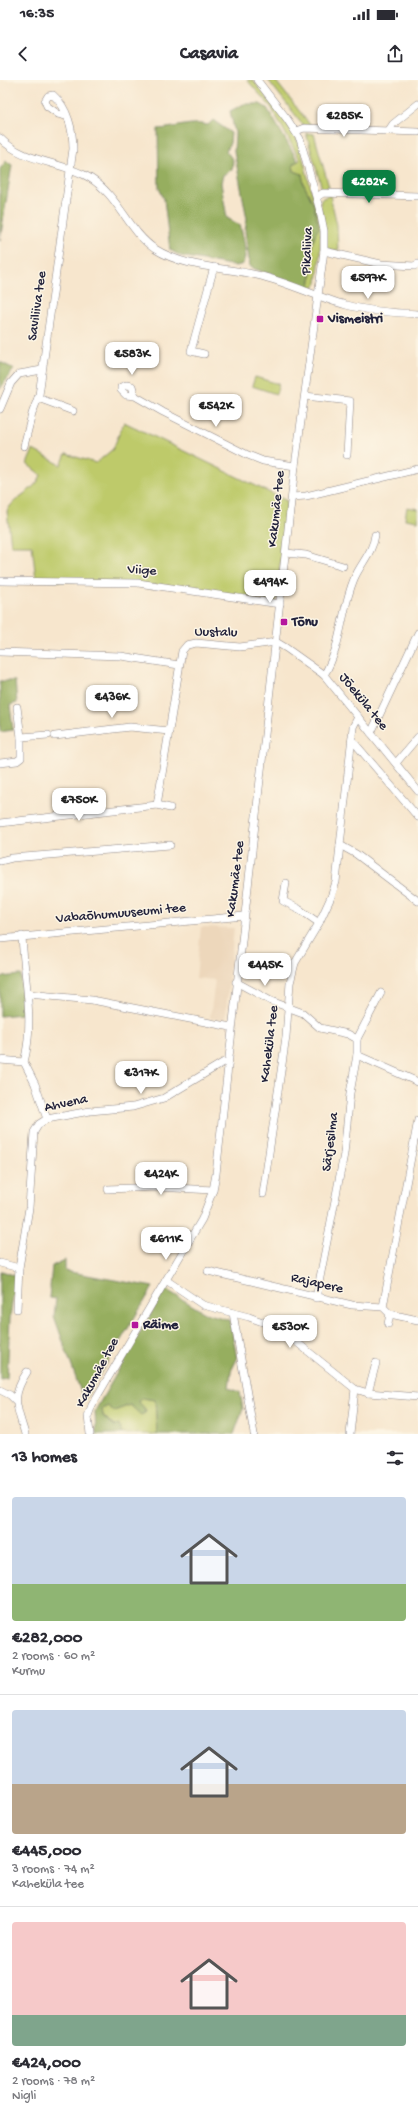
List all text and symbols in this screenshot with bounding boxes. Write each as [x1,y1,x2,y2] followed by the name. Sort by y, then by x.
[20,5,54,23] text: 16:35
[12,43,34,65] icon: back
[384,43,406,65] icon: share
[180,44,238,65] text: Casavia
[316,104,372,138] pin: €285K
[326,109,362,124] text: €285K
[341,170,397,204] pin: €282K
[352,175,386,190] text: €282K
[298,225,318,276] street label: Pikaliiva
[340,266,396,300] pin: €597K
[25,269,51,342] street label: Saviliiva tee
[350,271,386,286] text: €597K
[327,311,383,328] place label: Vismeistri
[315,314,325,324] marker: Vismeistri
[104,342,160,376] pin: €583K
[114,347,150,362] text: €583K
[188,394,244,428] pin: €542K
[199,399,233,414] text: €542K
[265,469,290,548] street label: Kakumäe tee
[126,561,158,581] street label: Viige
[242,570,298,604] pin: €494K
[253,575,287,590] text: €494K
[291,614,318,631] place label: Tõnu
[279,617,289,627] marker: Tõnu
[194,624,238,642] street label: Uustalu
[335,670,392,735] street label: Jõeküla tee
[84,685,140,719] pin: €436K
[95,690,129,705] text: €436K
[51,788,107,822] pin: €750K
[61,793,97,808] text: €750K
[223,839,249,918] street label: Kakumäe tee
[54,900,188,928] street label: Vabaõhumuuseumi tee
[237,953,293,987] pin: €445K
[248,958,282,973] text: €445K
[257,1004,283,1083] street label: Kaheküla tee
[113,1061,169,1095] pin: €317K
[124,1066,158,1081] text: €317K
[43,1091,90,1117] street label: Ahvena
[319,1110,343,1173] street label: Särjesilma
[133,1162,189,1196] pin: €424K
[144,1167,178,1182] text: €424K
[138,1227,194,1261] pin: €611K
[150,1232,182,1247] text: €611K
[289,1270,346,1298] street label: Rajapere
[262,1315,318,1349] pin: €530K
[142,1317,179,1334] place label: Räime
[130,1320,140,1330] marker: Räime
[272,1320,308,1335] text: €530K
[72,1334,124,1411] street label: Kakumäe tee
[384,1447,406,1469] icon: filters
[12,1448,77,1468] text: 13 homes
[173,1523,245,1595] icon: home
[12,1629,82,1649] text: €282,000
[12,1649,95,1664] text: 2 rooms · 60 m²
[12,1664,45,1679] text: Kurmu
[173,1736,245,1808] icon: home
[12,1842,81,1862] text: €445,000
[12,1862,95,1877] text: 3 rooms · 74 m²
[12,1877,84,1892] text: Kaheküla tee
[173,1948,245,2020] icon: home
[12,2054,81,2074] text: €424,000
[12,2074,95,2089] text: 2 rooms · 78 m²
[12,2089,36,2104] text: Nigli

